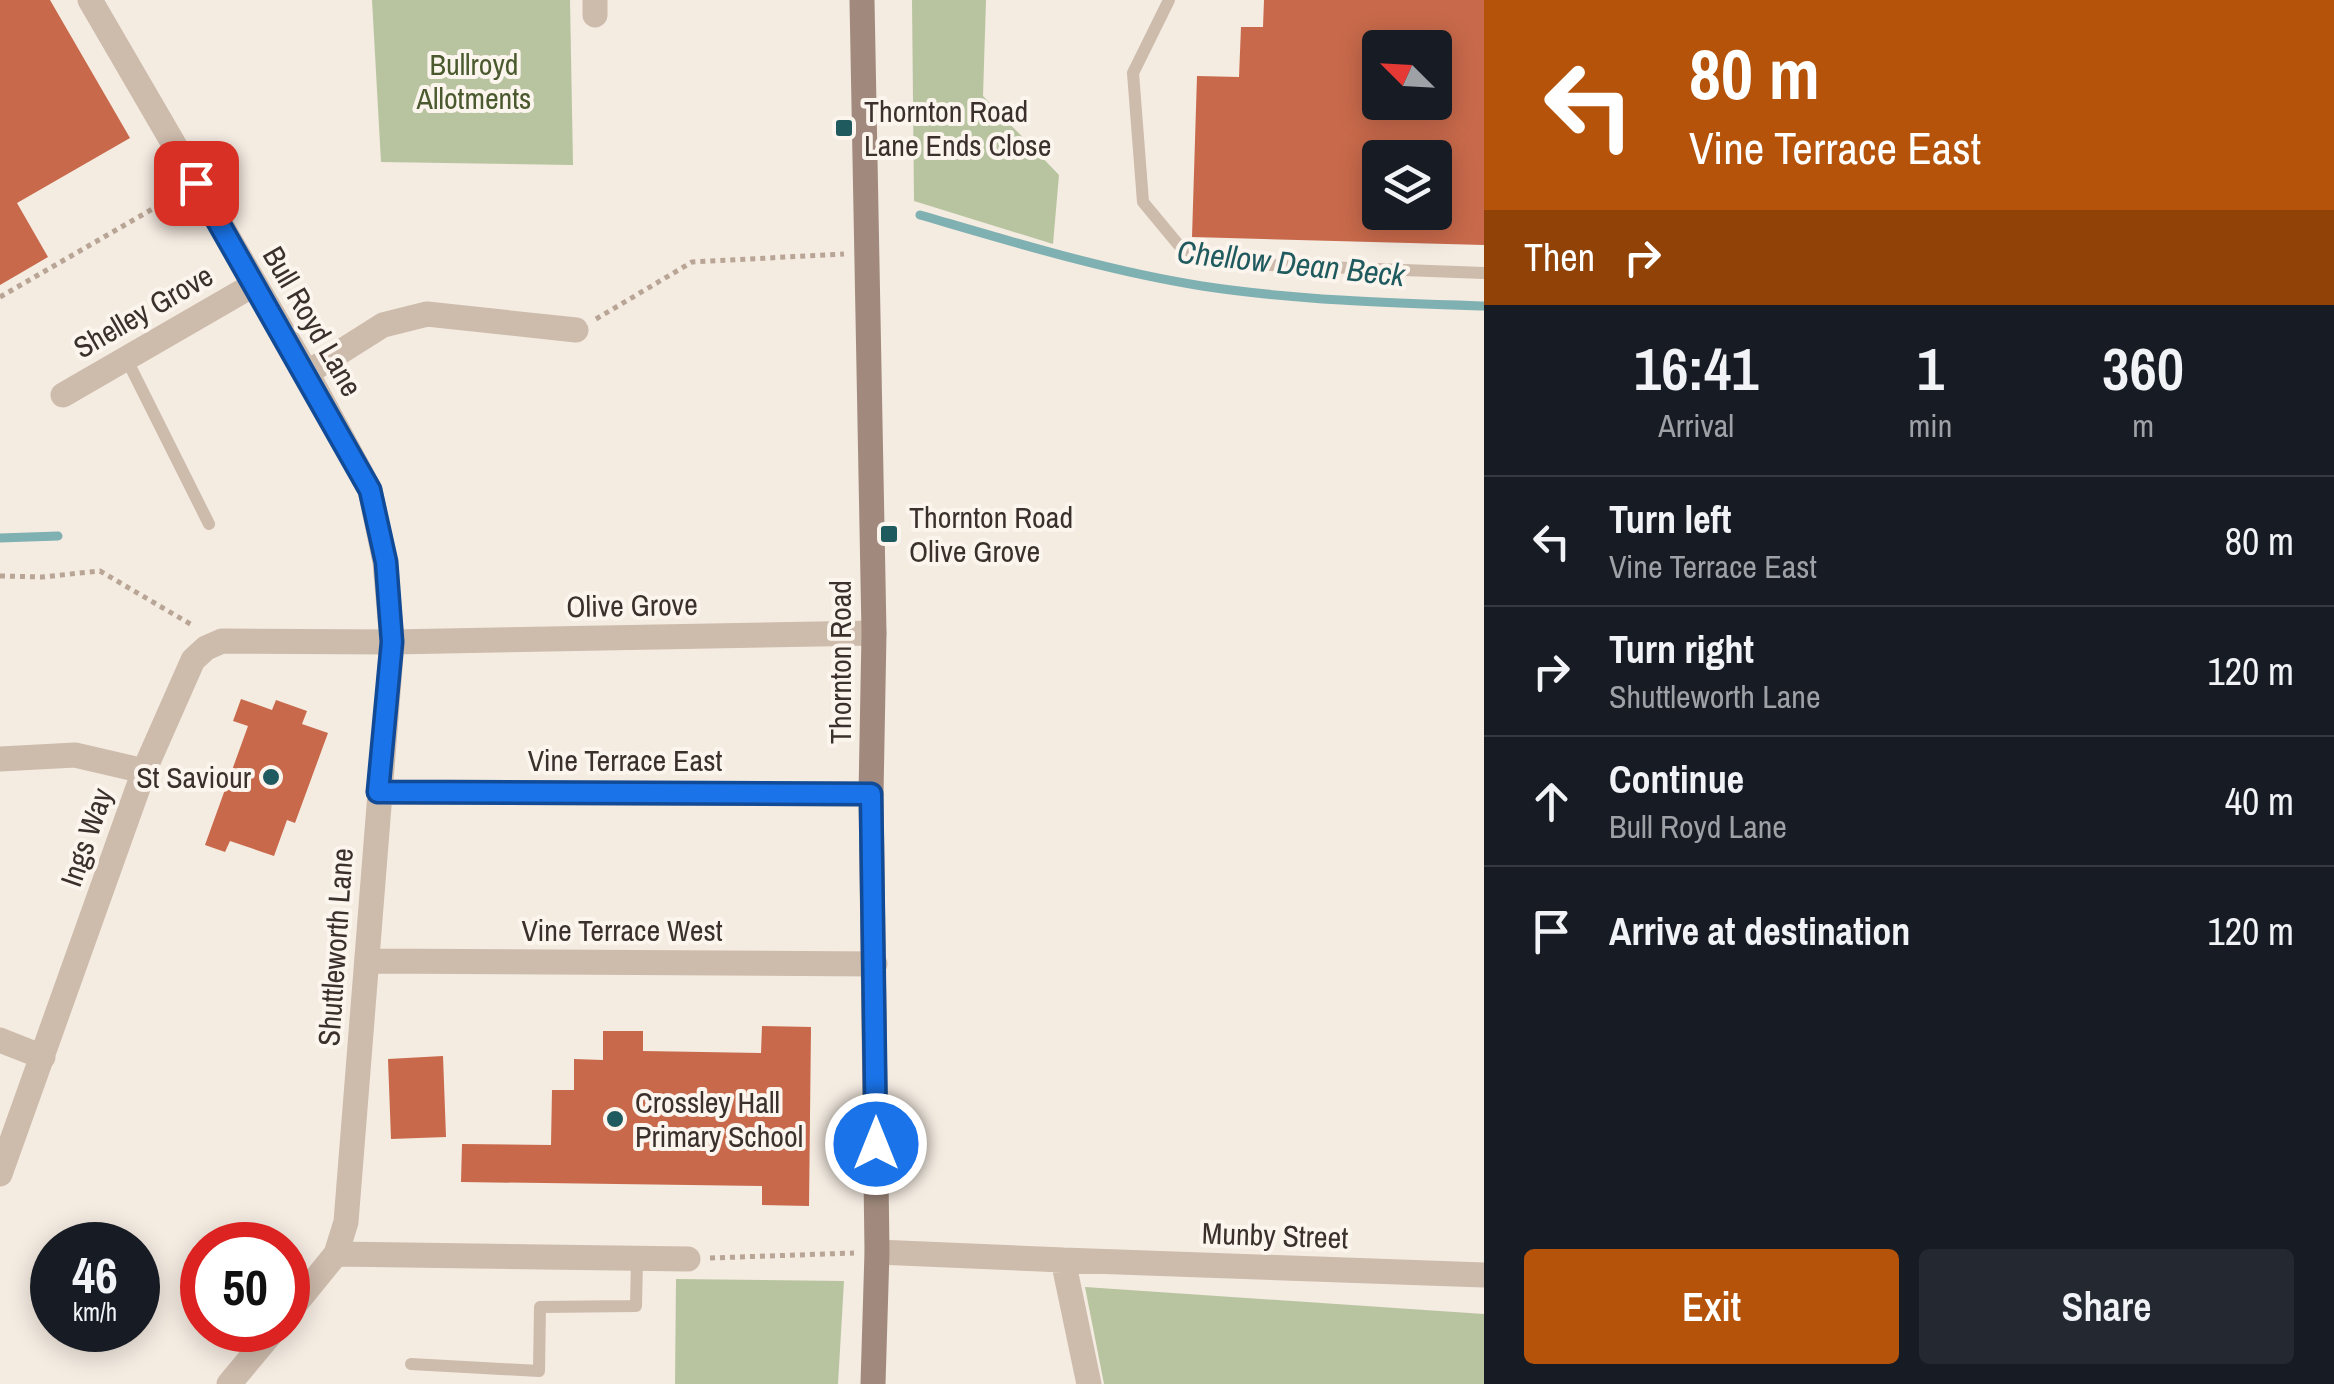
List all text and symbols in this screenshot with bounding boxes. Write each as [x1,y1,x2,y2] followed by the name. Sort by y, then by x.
[1689,27,1820,121] text: 80 m
[1362,30,1452,120] north arrow
[1362,30,1452,230] map controls
[1524,40,1654,170] icon: left
[416,44,531,118] park label: Bullroyd Allotments
[864,91,1051,165] place label: Thornton Road Lane Ends Close
[833,117,855,139] marker: Thornton Road Lane Ends Close
[1689,117,1981,178] text: Vine Terrace East
[1362,140,1452,230] button: layers
[154,141,239,226] pin
[169,156,224,211] icon: arrive
[1175,230,1408,296] water label: Chellow Dean Beck
[1615,230,1670,285] icon: right
[1524,232,1595,283] text: Then
[254,239,372,403] street label: Bull Royd Lane
[66,255,220,367] street label: Shelley Grove
[1634,328,1759,409] text: 16:41
[1917,328,1944,409] text: 1
[2102,328,2184,409] text: 360
[1658,404,1734,447] text: Arrival
[1909,404,1952,447] text: min
[2132,404,2154,447] text: m
[1609,494,1731,545] text: Turn left
[909,497,1073,571] place label: Thornton Road Olive Grove
[1524,514,1579,569] icon: left
[2225,516,2294,567] text: 80 m
[878,523,900,545] marker: Thornton Road Olive Grove
[1609,545,1817,588] text: Vine Terrace East
[820,580,860,744] street label: Thornton Road
[566,584,698,626] street label: Olive Grove
[1609,624,1754,675] text: Turn right
[1524,644,1579,699] icon: right
[2207,646,2294,697] text: 120 m
[1609,675,1821,718] text: Shuttleworth Lane
[528,740,723,780] street label: Vine Terrace East
[1609,754,1744,805] text: Continue
[136,757,252,797] place label: St Saviour
[260,766,282,788] marker: St Saviour
[1524,774,1579,829] icon: ahead
[2225,776,2294,827] text: 40 m
[51,782,122,892] street label: Ings Way
[1609,805,1787,848] text: Bull Royd Lane
[308,847,362,1047] street label: Shuttleworth Lane
[1524,904,1579,959] icon: arrive
[1609,906,1910,957] text: Arrive at destination
[2207,906,2294,957] text: 120 m
[521,910,723,950] street label: Vine Terrace West
[635,1082,803,1156] place label: Crossley Hall Primary School
[824,1092,928,1196] position arrow
[604,1108,626,1130] marker: Crossley Hall Primary School
[1201,1212,1349,1258] street label: Munby Street
[180,1222,310,1352] speed limit sign: 50
[72,1241,118,1309] text: 46
[1524,1249,1899,1364] button: Exit
[1919,1249,2294,1364] button: Share
[73,1295,117,1329] text: km/h

